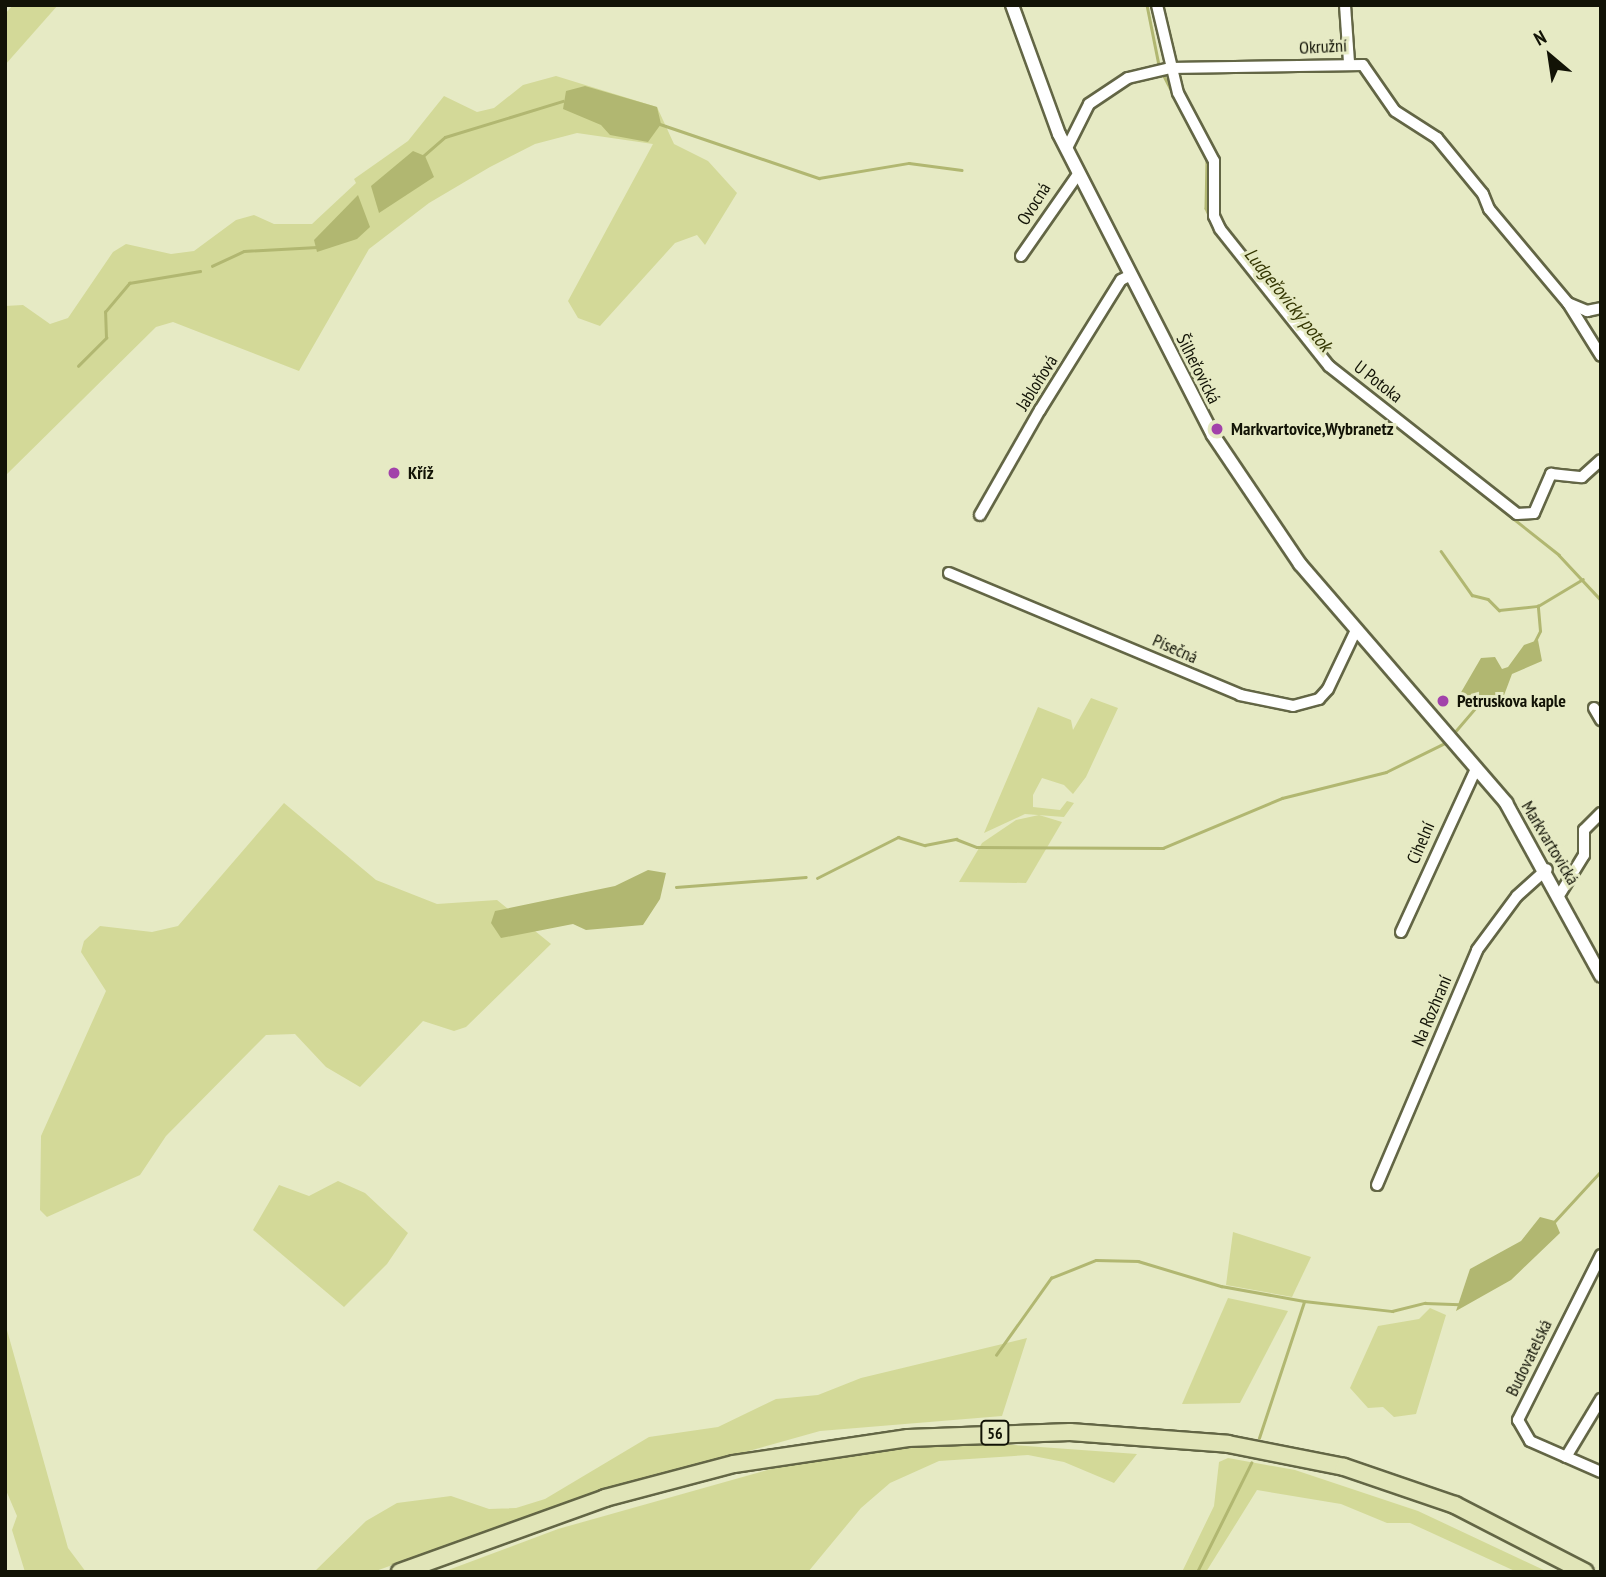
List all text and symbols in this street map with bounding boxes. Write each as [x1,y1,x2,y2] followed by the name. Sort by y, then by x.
[1515,21,1585,91] north arrow
[1530,25,1550,51] text: N
[1299,35,1347,59] street label: Okružní
[1013,179,1055,229] street label: Ovocná
[1239,243,1337,357] water label: Ludgeřovický potok
[1171,331,1225,407] street label: Šilheřovická
[1012,351,1062,415] street label: Jabloňová
[1350,356,1406,408] street label: U Potoka
[1231,418,1394,440] place label: Markvartovice,Wybranetz
[1209,421,1225,437] marker: Markvartovice,Wybranetz
[408,462,434,484] place label: Kříž
[386,465,402,481] marker: Kříž
[1149,630,1201,668] street label: Písečná
[1457,690,1566,712] place label: Petruskova kaple
[1435,693,1451,709] marker: Petruskova kaple
[1517,797,1583,889] street label: Markvartovická
[1403,819,1439,867] street label: Cihelní
[1407,972,1457,1050] street label: Na Rozhraní
[1501,1316,1557,1400] street label: Budovatelská
[979,1420,1011,1446] road number: 56

